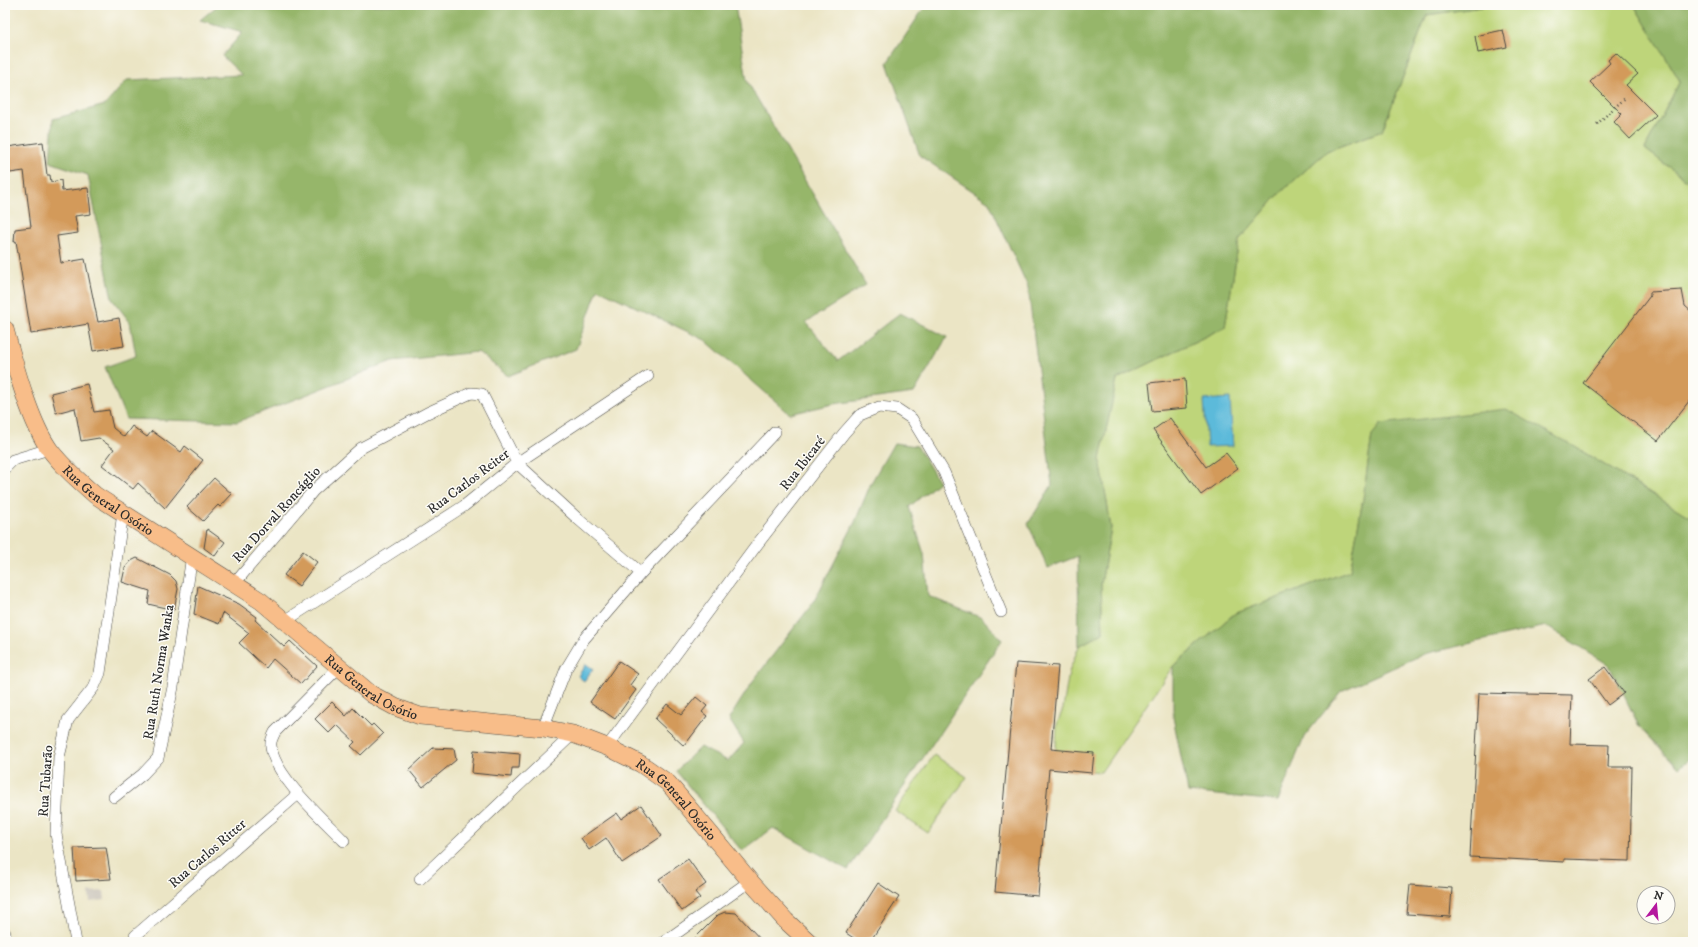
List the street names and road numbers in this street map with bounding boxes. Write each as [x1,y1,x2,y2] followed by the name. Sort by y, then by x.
[776,433,830,494] street label: Rua Ibicaré
[424,445,514,519] street label: Rua Carlos Reiter
[58,462,157,540] street label: Rua General Osório
[229,463,325,567] street label: Rua Dorval Roncáglio
[139,603,179,741] street label: Rua Ruth Norma Wanka
[320,650,420,725] street label: Rua General Osório
[35,744,57,818] street label: Rua Tubarão
[632,755,720,845] street label: Rua General Osório
[165,815,251,892] street label: Rua Carlos Ritter

